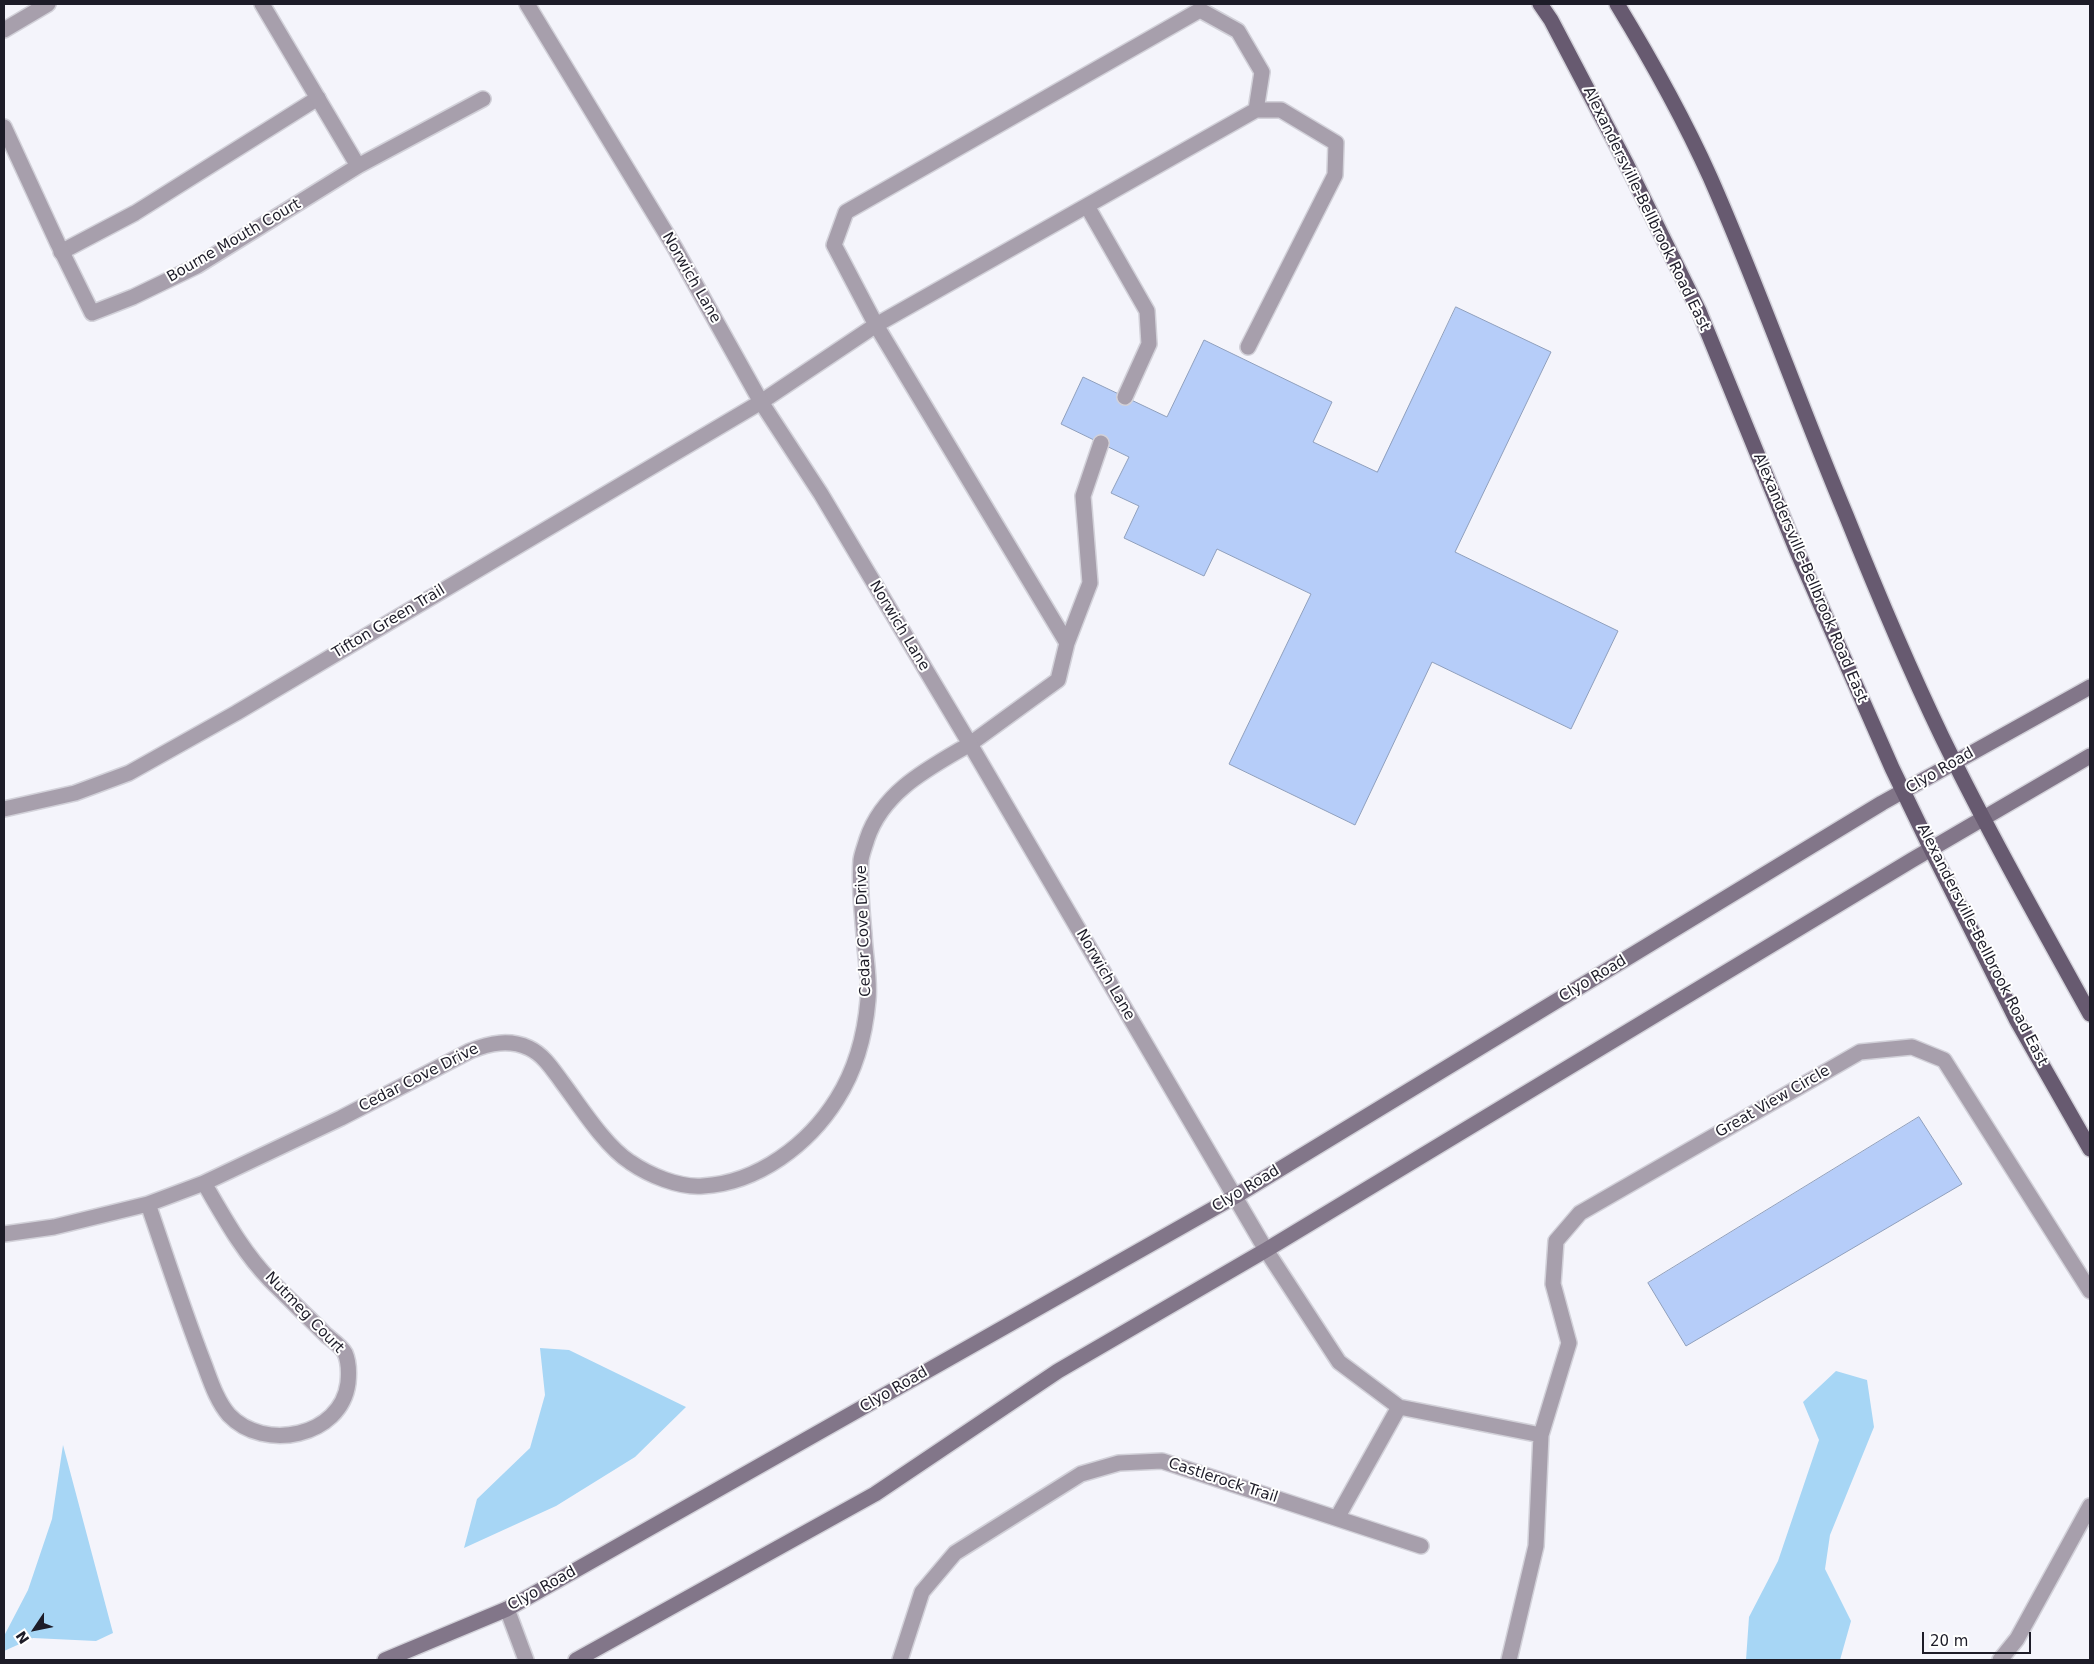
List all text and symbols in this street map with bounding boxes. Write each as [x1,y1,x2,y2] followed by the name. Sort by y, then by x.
[1579,84,1713,334] street label: Alexandersville-Bellbrook Road East
[164,195,304,287] street label: Bourne Mouth Court
[658,229,724,327] street label: Norwich Lane
[1749,451,1871,705] street label: Alexandersville-Bellbrook Road East
[865,578,933,674] street label: Norwich Lane
[329,581,449,663] street label: Tifton Green Trail
[1903,744,1977,798] street label: Clyo Road
[1913,821,2051,1069] street label: Alexandersville-Bellbrook Road East
[853,865,875,997] street label: Cedar Cove Drive
[1072,926,1138,1024] street label: Norwich Lane
[1556,952,1630,1006] street label: Clyo Road
[356,1040,482,1116] street label: Cedar Cove Drive
[1713,1062,1833,1142] street label: Great View Circle
[1209,1162,1283,1216] street label: Clyo Road
[261,1269,347,1357] street label: Nutmeg Court
[857,1363,931,1417] street label: Clyo Road
[1166,1455,1280,1507] street label: Castlerock Trail
[505,1563,579,1615] street label: Clyo Road
[10,1604,60,1654] north arrow
[1924,1622,2033,1654] scale bar
[13,1628,32,1647] text: N
[1930,1632,1968,1650] text: 20 m

